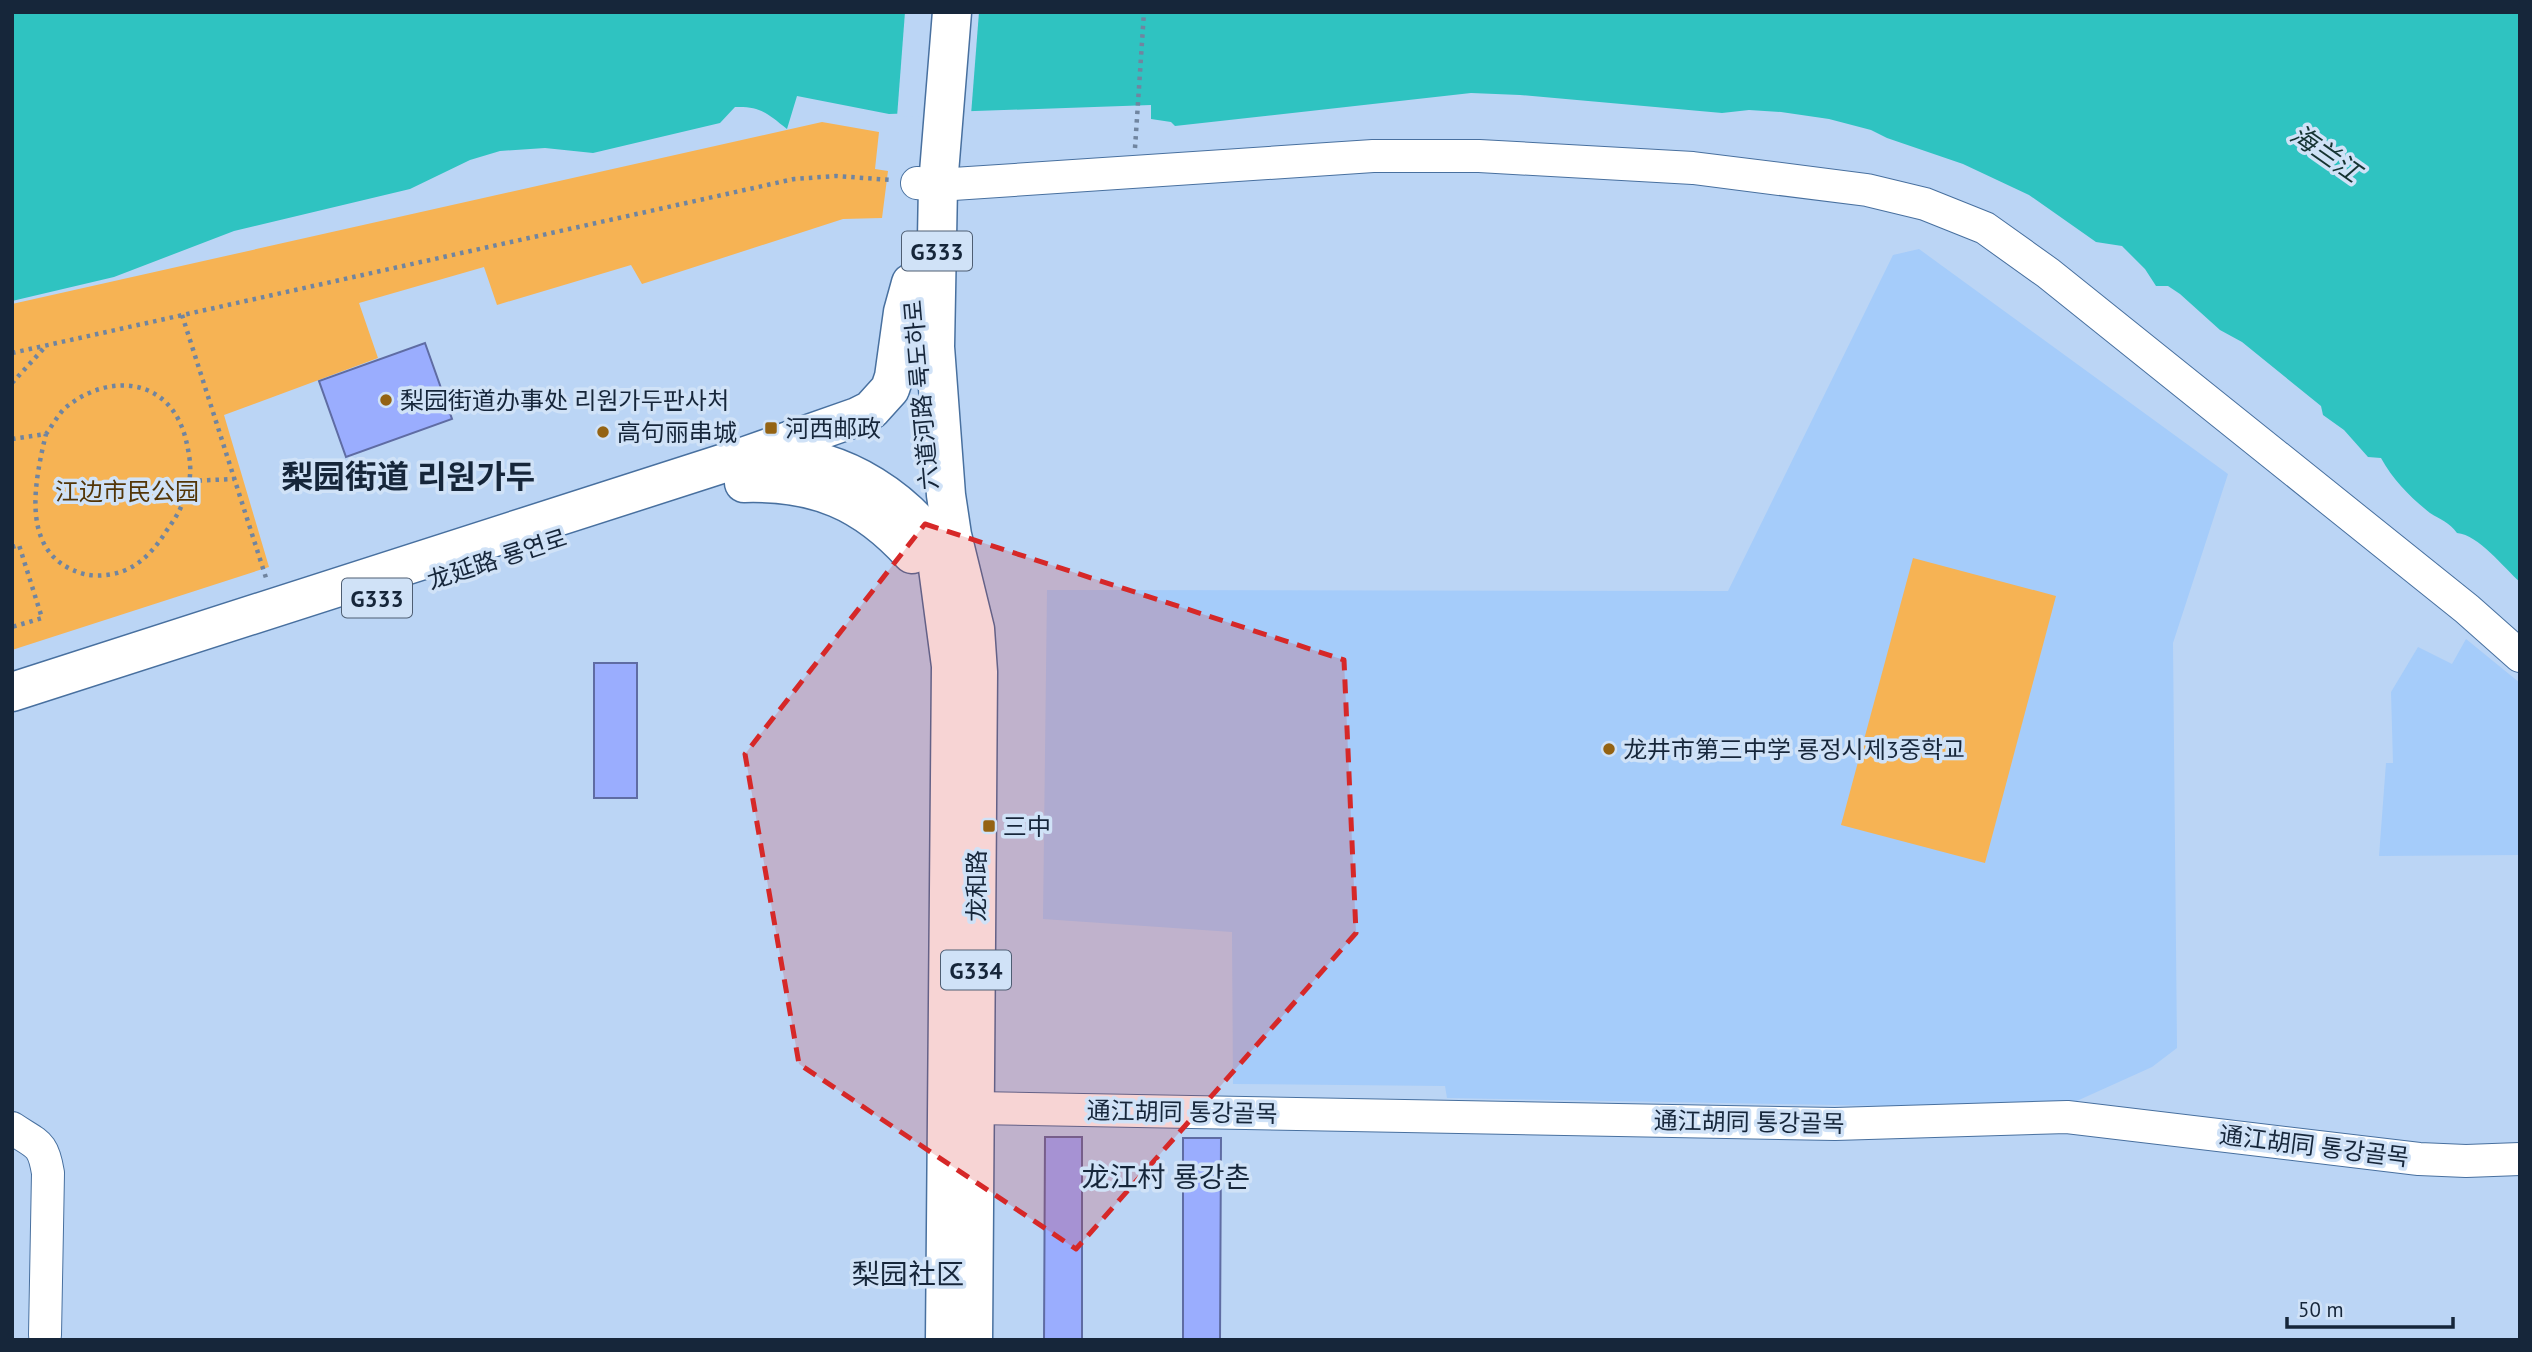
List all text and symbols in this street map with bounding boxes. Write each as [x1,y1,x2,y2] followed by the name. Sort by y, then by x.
[2285,117,2370,191] water label: 海兰江
[902,232,972,270] road number: G333
[897,299,945,491] street label: 六道河路 륙도하로
[400,385,729,416] place label: 梨园街道办事处 리원가두판사처
[378,392,394,408] marker: 梨园街道办事处 리원가두판사처
[785,413,881,444] place label: 河西邮政
[617,417,737,448] place label: 高句丽串城
[763,420,779,436] marker: 河西邮政
[595,424,611,440] marker: 高句丽串城
[281,455,535,497] district label: 梨园街道 리원가두
[55,476,199,507] park label: 江边市民公园
[423,522,571,596] street label: 龙延路 룡연로
[342,578,412,618] road number: G333
[1623,734,1965,765] place label: 龙井市第三中学 룡정시제3중학교
[1601,741,1617,757] marker: 龙井市第三中学 룡정시제3중학교
[1003,811,1051,842] place label: 三中
[981,818,997,834] marker: 三中
[961,850,992,922] street label: 龙和路
[941,951,1011,990] road number: G334
[1086,1095,1278,1129] street label: 通江胡同 통강골목
[1653,1105,1845,1139] street label: 通江胡同 통강골목
[2217,1119,2411,1173] street label: 通江胡同 통강골목
[1082,1158,1250,1195] district label: 龙江村 룡강촌
[852,1255,964,1292] district label: 梨园社区
[2287,1286,2453,1330] scale bar
[2298,1296,2344,1323] text: 50 m

